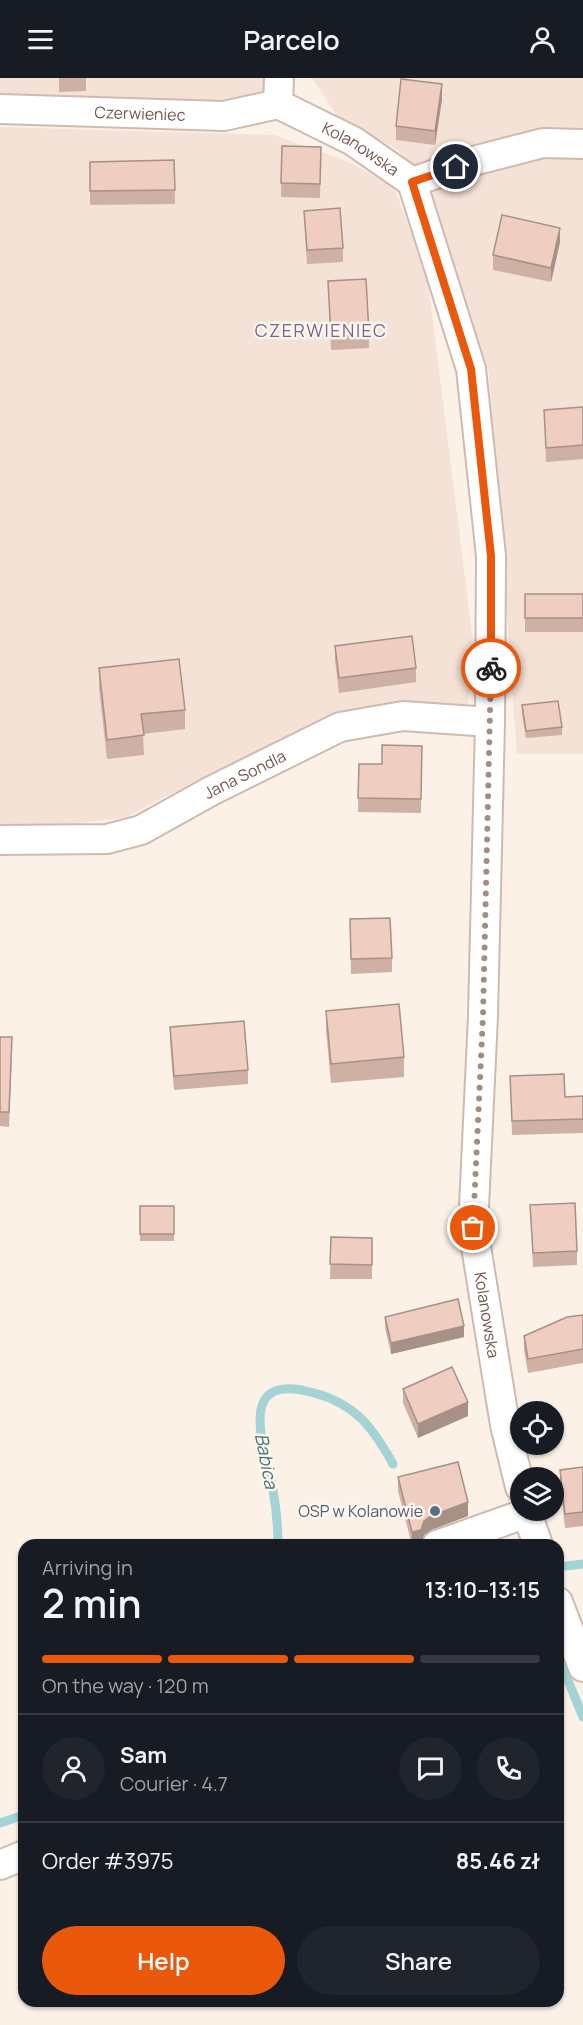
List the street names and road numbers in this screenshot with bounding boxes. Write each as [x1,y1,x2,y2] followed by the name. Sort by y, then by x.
[94,101,186,126] street label: Czerwieniec
[319,117,403,181] street label: Kolanowska
[200,745,289,804] street label: Jana Sondla
[469,1270,505,1360] street label: Kolanowska

